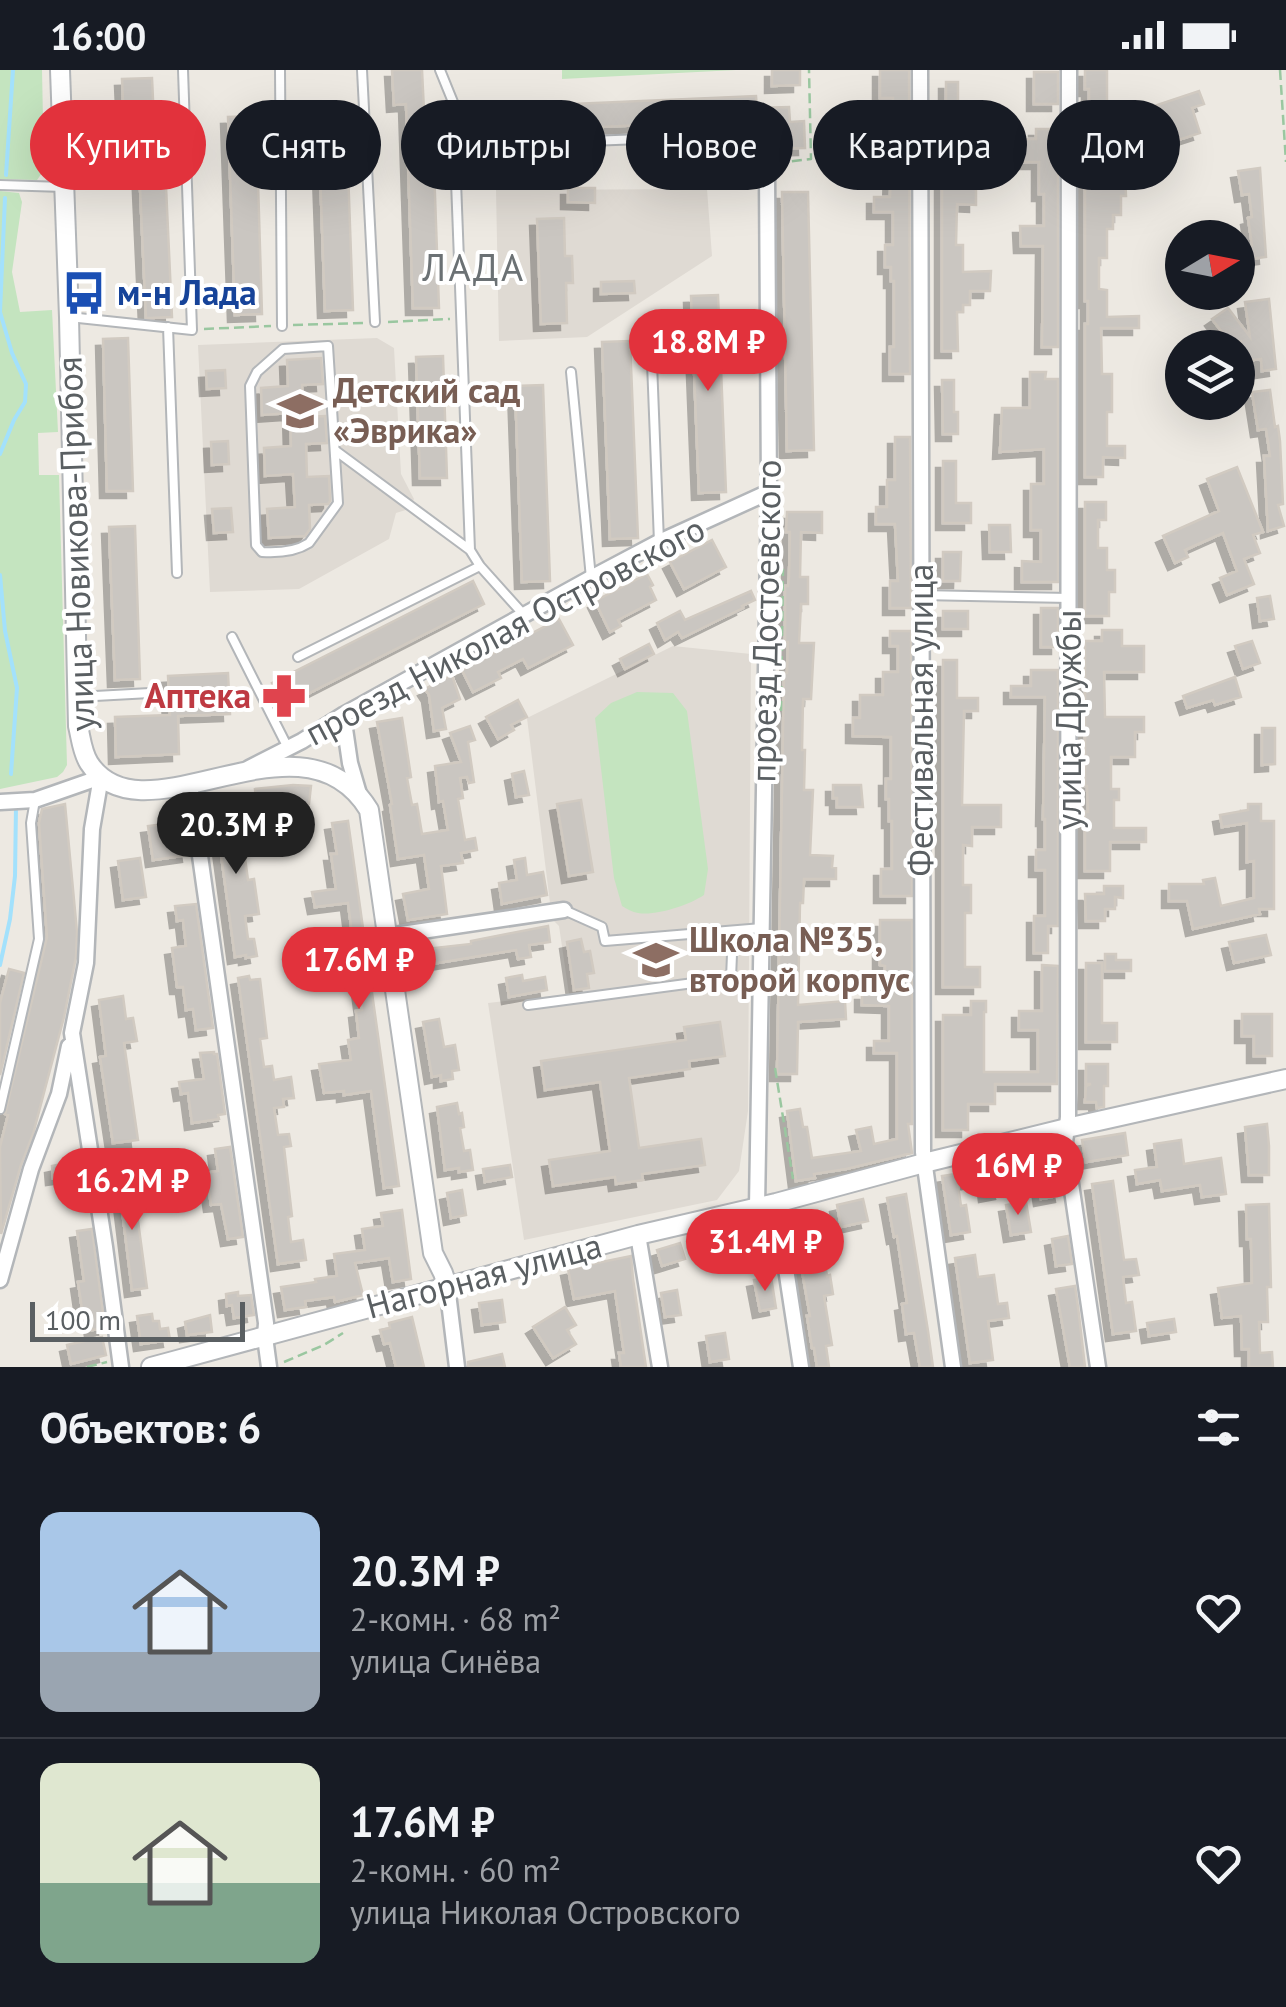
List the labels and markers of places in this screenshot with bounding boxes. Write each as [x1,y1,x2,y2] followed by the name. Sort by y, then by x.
[60,269,108,317] bus stop icon: м-н Лада
[117,269,257,315] place label: м-н Лада
[616,309,800,394] pin: 18.8M ₽
[333,367,521,453] place label: Детский сад «Эврика»
[276,387,324,435] school or university icon: Детский сад «Эврика»
[145,672,251,718] place label: Аптека
[260,672,308,720] pharmacy icon: Аптека
[144,792,328,877] pin: 20.3M ₽
[689,916,910,1002] place label: Школа №35, второй корпус
[267,927,451,1012] pin: 17.6M ₽
[632,936,680,984] school or university icon: Школа №35, второй корпус
[948,1133,1088,1218] pin: 16M ₽
[40,1148,224,1233] pin: 16.2M ₽
[673,1209,857,1294] pin: 31.4M ₽

